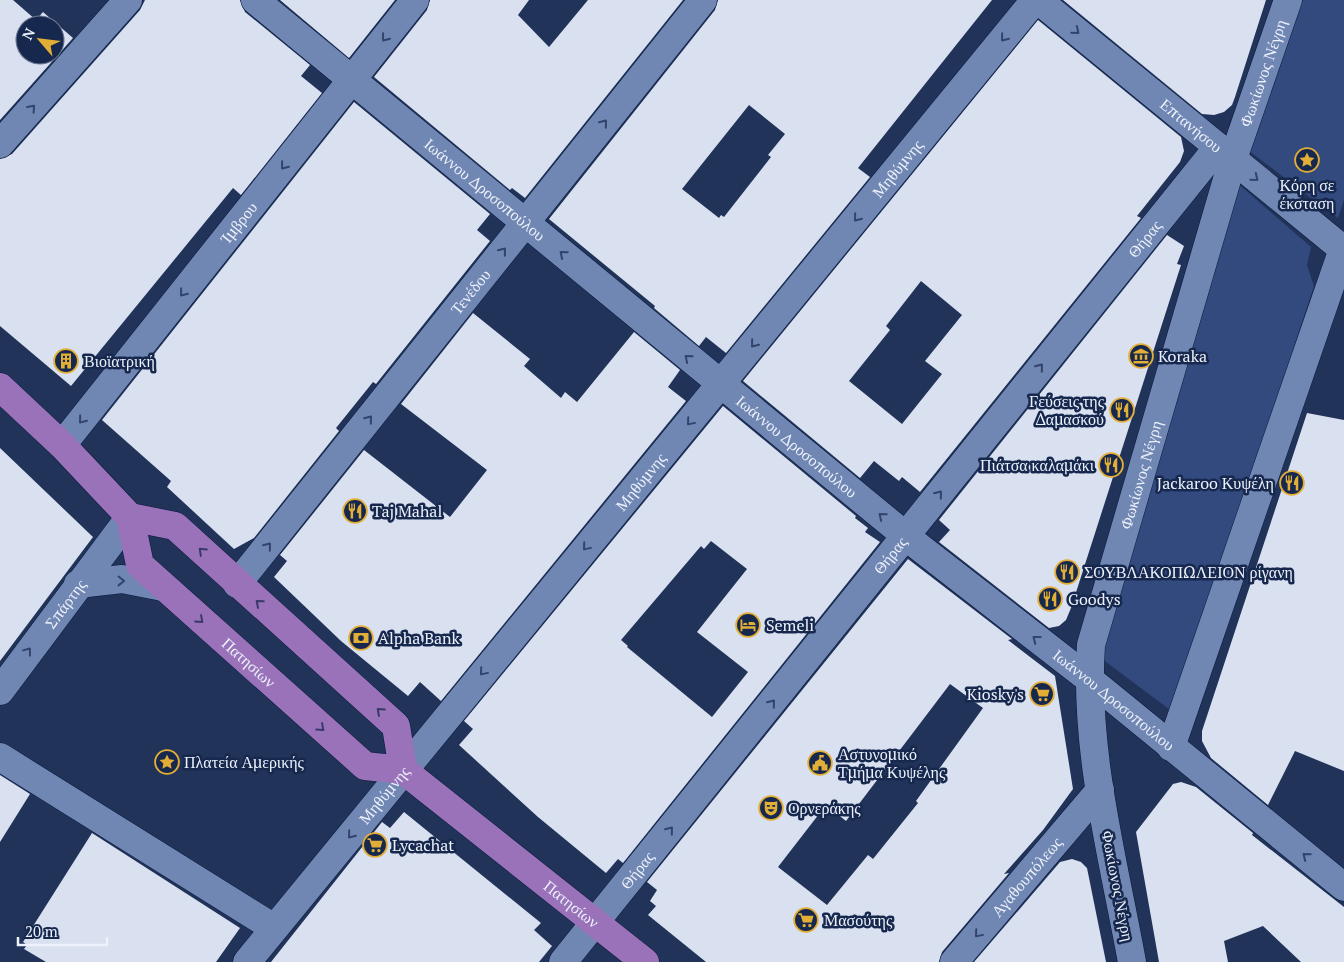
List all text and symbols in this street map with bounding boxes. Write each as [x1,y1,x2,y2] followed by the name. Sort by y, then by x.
[15,15,65,65] north arrow
[1234,16,1292,130] street label: Φωκίωνος Νέγρη
[17,24,39,43] text: N
[1070,25,1079,33] one-way arrow
[383,32,391,41] one-way arrow
[1002,32,1010,41] one-way arrow
[1155,93,1227,157] street label: Επτανήσου
[27,104,36,113] one-way arrow
[599,120,608,129] one-way arrow
[420,133,550,246] street label: Ιωάννου Δροσοπούλου
[867,134,928,202] street label: Μηθύμνης
[1294,147,1320,173] place icon: Κόρη σε έκσταση
[281,160,290,169] one-way arrow
[1250,172,1259,181] one-way arrow
[1279,174,1335,214] place label: Κόρη σε έκσταση
[214,197,262,249] street label: Ίμβρου
[855,212,863,221] one-way arrow
[1122,215,1167,262] street label: Θήρας
[498,248,506,257] one-way arrow
[560,251,569,260] one-way arrow
[445,264,495,319] street label: Τενέδου
[181,287,189,296] one-way arrow
[752,338,760,347] one-way arrow
[1128,343,1154,369] museum icon: Koraka
[1158,345,1207,367] place label: Koraka
[53,348,79,374] building icon: Βιοϊατρική
[84,350,155,372] place label: Βιοϊατρική
[685,355,694,363] one-way arrow
[1035,364,1044,373] one-way arrow
[732,390,862,503] street label: Ιωάννου Δροσοπούλου
[1029,390,1105,430] place label: Γεύσεις της Δαμασκού
[1109,397,1135,423] restaurant icon: Γεύσεις της Δαμασκού
[80,414,88,423] one-way arrow
[364,416,372,425] one-way arrow
[687,417,696,426] one-way arrow
[1114,418,1167,532] street label: Φωκίωνος Νέγρη
[610,447,671,515] street label: Μηθύμνης
[1098,452,1124,478] restaurant icon: Πιάτσα καλαμάκι
[980,454,1095,476] place label: Πιάτσα καλαμάκι
[1279,470,1305,496] restaurant icon: Jackaroo Κυψέλη
[1157,472,1274,494] place label: Jackaroo Κυψέλη
[933,491,941,500] one-way arrow
[342,498,368,524] restaurant icon: Taj Mahal
[372,500,442,522] place label: Taj Mahal
[878,513,887,522] one-way arrow
[868,531,912,579] street label: Θήρας
[583,542,592,551] one-way arrow
[262,543,270,552] one-way arrow
[198,548,207,557] one-way arrow
[1054,559,1080,585] restaurant icon: ΣΟΥΒΛΑΚΟΠΩΛΕΙΟΝ ρίγανη
[1084,561,1293,583] place label: ΣΟΥΒΛΑΚΟΠΩΛΕΙΟΝ ρίγανη
[39,574,91,633] street label: Σπάρτης
[117,575,125,586] one-way arrow
[1037,586,1063,612] restaurant icon: Goodys
[1068,588,1121,610] place label: Goodys
[256,600,265,609] one-way arrow
[735,612,761,638] hotel icon: Semeli
[194,614,203,623] one-way arrow
[766,614,814,636] place label: Semeli
[348,625,374,651] bank icon: Alpha Bank
[378,627,461,649] place label: Alpha Bank
[217,632,281,692] street label: Πατησίων
[1033,635,1042,644] one-way arrow
[1048,644,1180,756] street label: Ιωάννου Δροσοπούλου
[22,647,31,657] one-way arrow
[479,667,488,676] one-way arrow
[1029,681,1055,707] supermarket icon: Kiosky's
[967,683,1024,705] place label: Kiosky's
[766,700,774,709] one-way arrow
[377,708,386,717] one-way arrow
[316,722,325,731] one-way arrow
[838,743,946,783] place label: Αστυνομικό Τμήμα Κυψέλης
[154,749,180,775] place icon: Πλατεία Αμερικής
[807,750,833,776] public building icon: Αστυνομικό Τμήμα Κυψέλης
[184,751,305,773] place label: Πλατεία Αμερικής
[353,761,415,829] street label: Μηθύμνης
[758,795,784,821] theatre icon: Ορνεράκης
[788,797,861,819] place label: Ορνεράκης
[664,827,672,836] one-way arrow
[347,829,356,838] one-way arrow
[1096,829,1140,943] street label: Φωκίωνος Νέγρη
[986,831,1067,921] street label: Αγαθουπόλεως
[362,832,388,858] supermarket icon: Lycachat
[392,834,454,856] place label: Lycachat
[615,846,659,894] street label: Θήρας
[1303,854,1312,862] one-way arrow
[539,875,604,933] street label: Πατησίων
[793,907,819,933] supermarket icon: Μασούτης
[824,909,893,931] place label: Μασούτης
[18,914,106,946] scale bar
[25,921,58,941] text: 20 m
[975,928,984,937] one-way arrow

